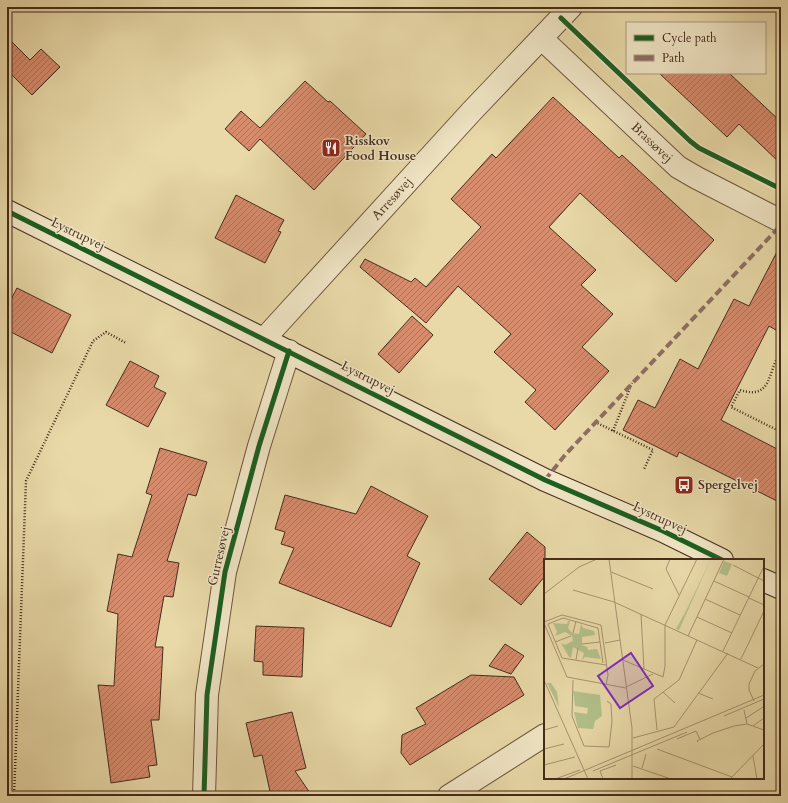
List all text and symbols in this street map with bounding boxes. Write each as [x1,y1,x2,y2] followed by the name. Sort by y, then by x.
[626,22,766,74] legend
[662,30,717,46] text: Cycle path
[662,50,685,66] text: Path
[627,118,677,167] street label: Brassøvej
[345,132,416,165] place label: Risskov Food House
[320,137,342,159] restaurant icon: Risskov Food House
[368,173,416,224] street label: Arresøvej
[48,213,108,255] street label: Lystrupvej
[338,357,398,399] street label: Lystrupvej
[673,474,695,496] bus stop icon: Spergelvej
[698,476,758,494] place label: Spergelvej
[630,498,690,538] street label: Lystrupvej
[203,524,235,588] street label: Gurresøvej
[544,559,764,779] inset map

